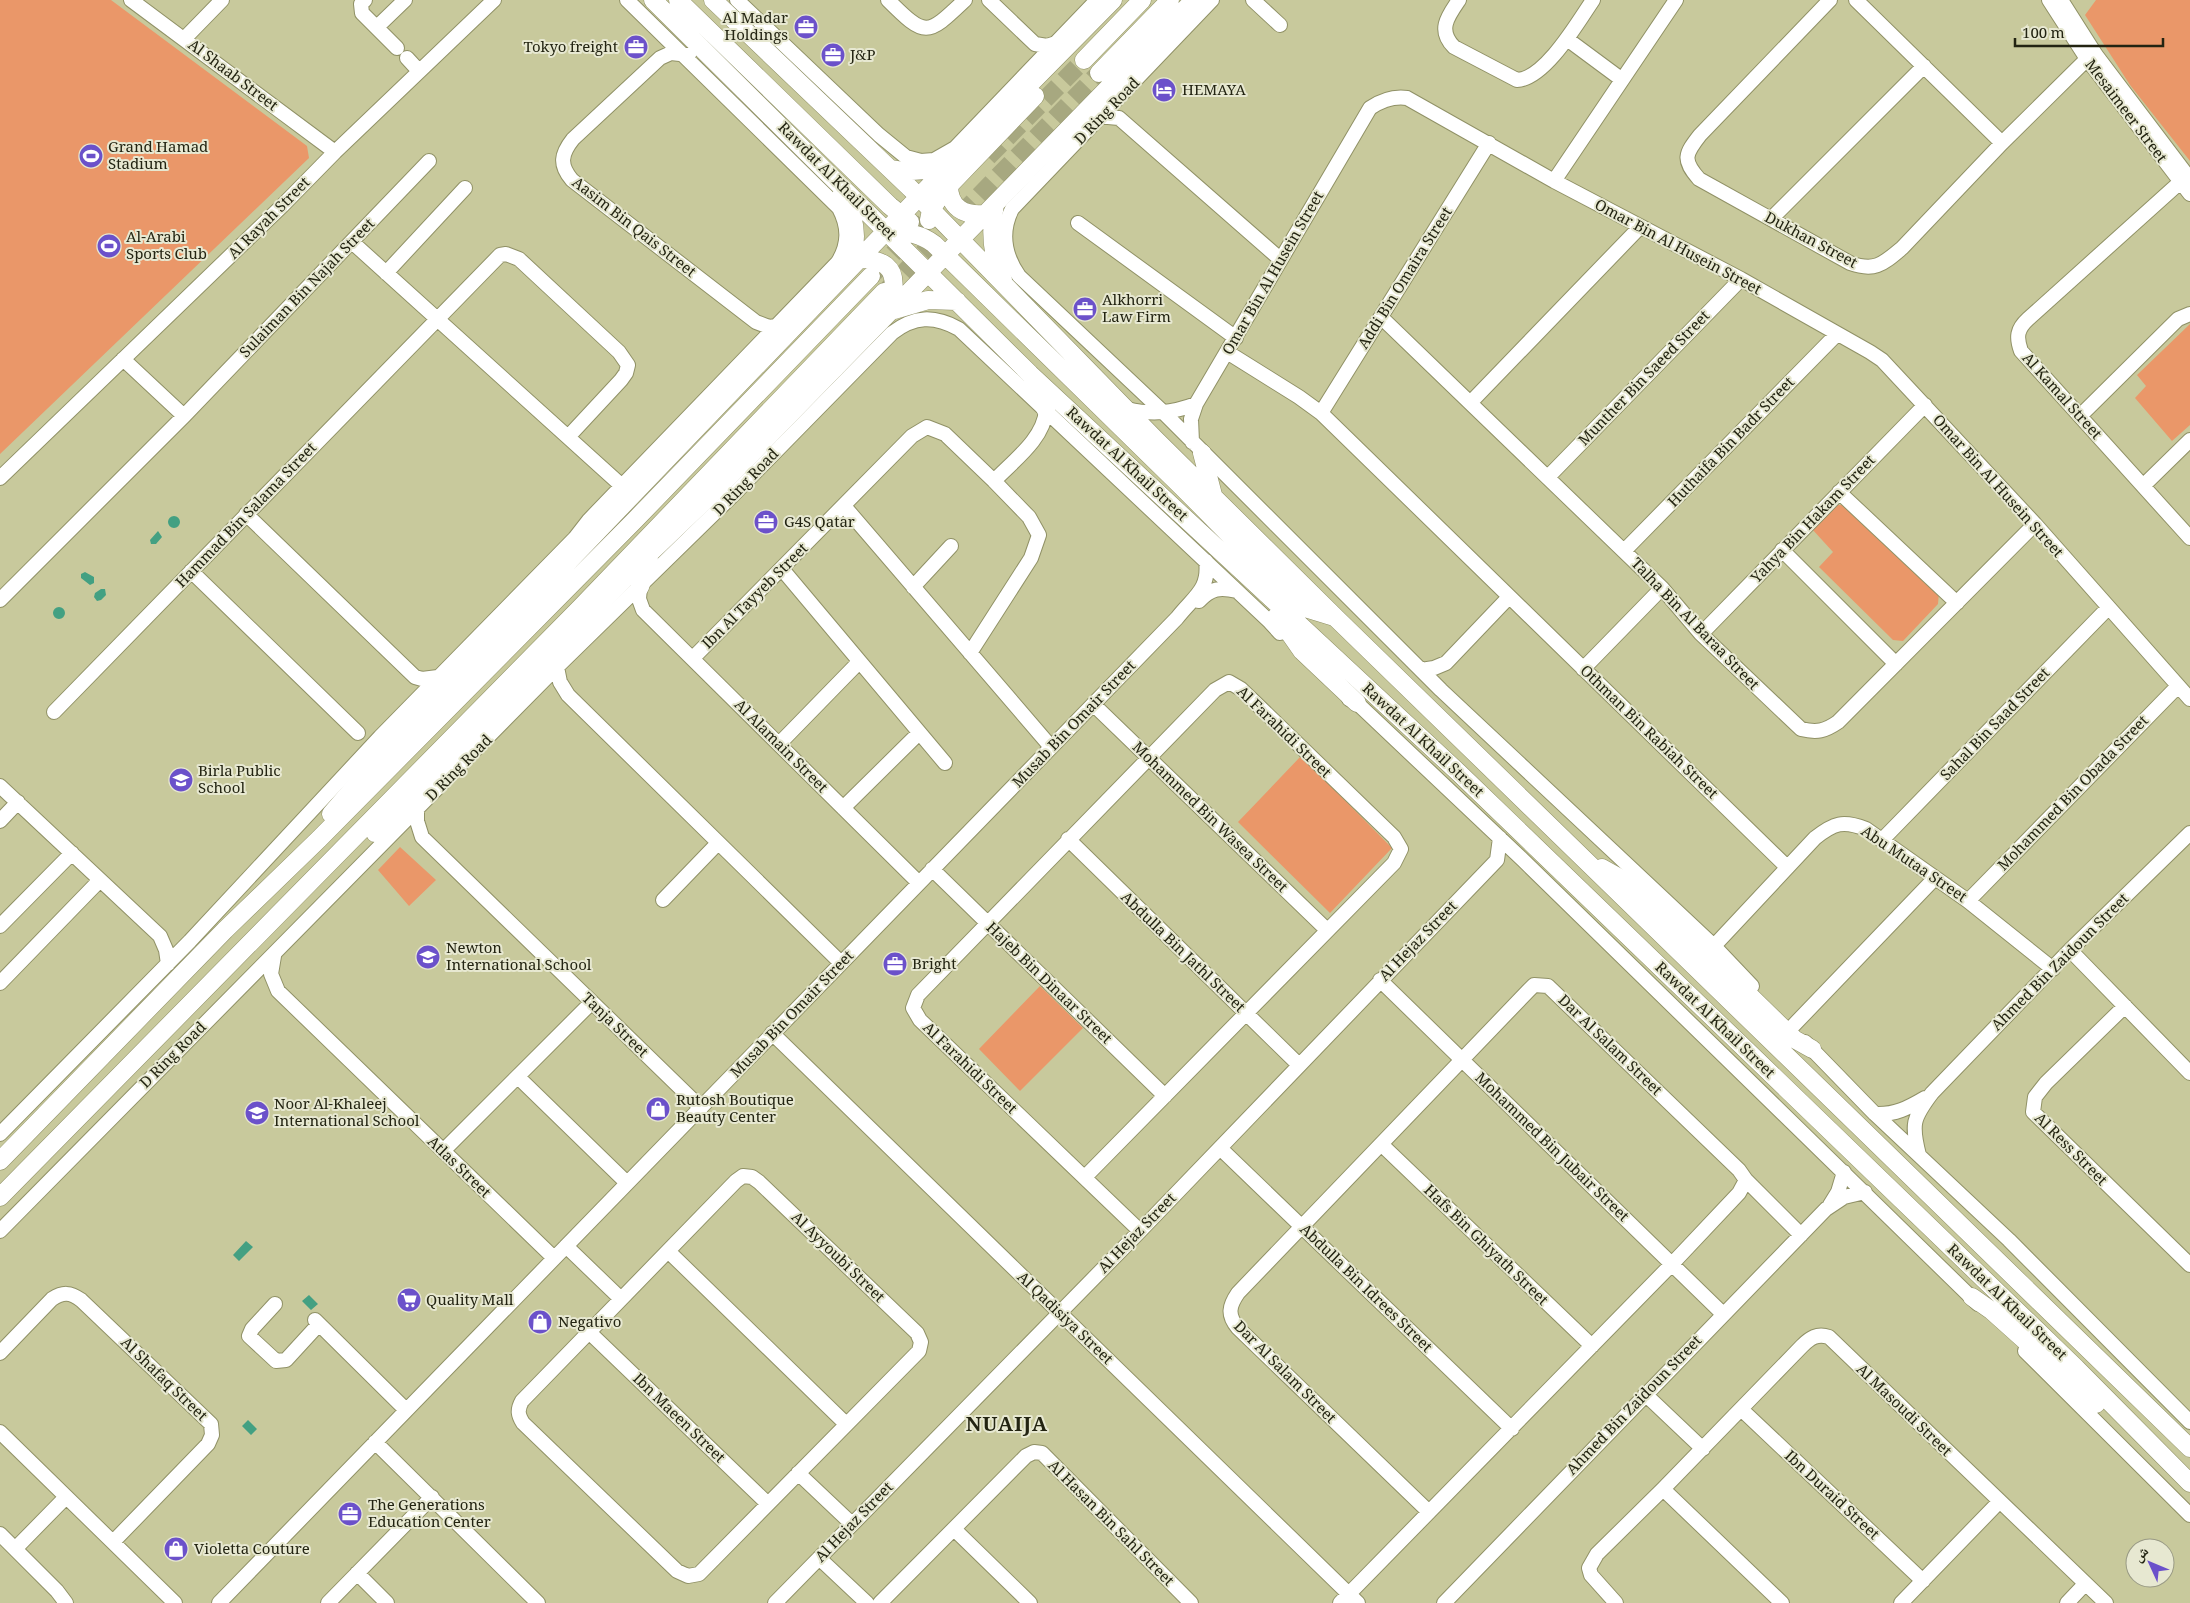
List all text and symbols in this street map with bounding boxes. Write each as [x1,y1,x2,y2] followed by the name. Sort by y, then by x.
[722,7,788,50] place label: Al Madar Holdings
[793,14,819,40] office icon: Al Madar Holdings
[2015,15,2162,47] scale bar
[2022,22,2065,48] text: 100 m
[181,34,283,119] street label: Al Shaab Street
[623,34,649,60] office icon: Tokyo freight
[524,36,618,62] place label: Tokyo freight
[820,42,846,68] office icon: J&P
[849,44,876,70] place label: J&P
[2077,55,2172,170] street label: Mesaimeer Street
[1069,72,1148,152] street label: D Ring Road
[1151,77,1177,103] hotel icon: HEMAYA
[1182,79,1246,105] place label: HEMAYA
[770,117,901,248] street label: Rawdat Al Khail Street
[108,136,208,179] place label: Grand Hamad Stadium
[78,143,104,169] sports icon: Grand Hamad Stadium
[223,172,318,267] street label: Al Rayah Street
[565,172,701,286] street label: Aasim Bin Qais Street
[1217,187,1333,361] street label: Omar Bin Al Husein Street
[1589,194,1765,304] street label: Omar Bin Al Husein Street
[1352,203,1461,355] street label: Addi Bin Omaira Street
[1759,206,1861,277] street label: Dukhan Street
[234,213,383,365] street label: Sulaiman Bin Najah Street
[126,226,207,269] place label: Al-Arabi Sports Club
[96,233,122,259] sports icon: Al-Arabi Sports Club
[1102,289,1171,332] place label: Alkhorri Law Firm
[1072,296,1098,322] office icon: Alkhorri Law Firm
[1573,305,1718,454] street label: Munther Bin Saeed Street
[2014,348,2107,447] street label: Al Kamal Street
[1663,372,1802,515] street label: Huthaifa Bin Badr Street
[1059,402,1193,529] street label: Rawdat Al Khail Street
[1925,409,2068,565] street label: Omar Bin Al Husein Street
[170,437,324,595] street label: Hammad Bin Salama Street
[708,443,787,523] street label: D Ring Road
[1745,450,1883,592] street label: Yahya Bin Hakam Street
[753,509,779,535] office icon: G4S Qatar
[784,511,855,537] place label: G4S Qatar
[697,538,816,657] street label: Ibn Al Tayyeb Street
[1623,553,1764,698] street label: Talha Bin Al Baraa Street
[1007,655,1144,795] street label: Musab Bin Omair Street
[1572,660,1723,807] street label: Othman Bin Rabiah Street
[1935,663,2058,788] street label: Sahal Bin Saad Street
[1355,678,1489,805] street label: Rawdat Al Khail Street
[1229,681,1336,786] street label: Al Farahidi Street
[726,694,833,801] street label: Al Alamain Street
[1993,710,2156,879] street label: Mohammed Bin Obada Street
[421,730,500,809] street label: D Ring Road
[1125,737,1293,900] street label: Mohammed Bin Wasea Street
[198,760,281,803] place label: Birla Public School
[168,767,194,793] school or university icon: Birla Public School
[1854,820,1971,911] street label: Abu Mutaa Street
[1113,887,1250,1020] street label: Abdulla Bin Jathl Street
[1986,888,2137,1039] street label: Ahmed Bin Zaidoun Street
[1374,896,1465,989] street label: Al Hejaz Street
[978,917,1117,1052] street label: Hajeb Bin Dinaar Street
[446,937,592,980] place label: Newton International School
[415,944,441,970] school or university icon: Newton International School
[725,945,862,1085] street label: Musab Bin Omair Street
[882,951,908,977] office icon: Bright
[912,953,957,979] place label: Bright
[1647,957,1780,1086] street label: Rawdat Al Khail Street
[574,988,653,1065] street label: Tanja Street
[1550,989,1667,1103] street label: Dar Al Salam Street
[135,1017,214,1096] street label: D Ring Road
[915,1017,1022,1122] street label: Al Farahidi Street
[1467,1067,1634,1230] street label: Mohammed Bin Jubair Street
[676,1089,794,1132] place label: Rutosh Boutique Beauty Center
[274,1093,420,1136] place label: Noor Al-Khaleej International School
[645,1096,671,1122] shop icon: Rutosh Boutique Beauty Center
[244,1100,270,1126] school or university icon: Noor Al-Khaleej International School
[2027,1108,2112,1193] street label: Al Ress Street
[419,1131,496,1206] street label: Atlas Street
[1416,1180,1553,1313] street label: Hafs Bin Ghiyath Street
[1093,1188,1184,1281] street label: Al Hejaz Street
[784,1207,890,1310] street label: Al Ayyoubi Street
[1292,1219,1437,1360] street label: Abdulla Bin Idrees Street
[1939,1239,2072,1368] street label: Rawdat Al Khail Street
[1009,1266,1118,1372] street label: Al Qadisiya Street
[396,1287,422,1313] supermarket icon: Quality Mall
[426,1289,514,1315] place label: Quality Mall
[527,1309,553,1335] shop icon: Negativo
[558,1311,621,1337] place label: Negativo
[1226,1316,1341,1431] street label: Dar Al Salam Street
[1561,1330,1710,1483] street label: Ahmed Bin Zaidoun Street
[113,1332,212,1429] street label: Al Shafaq Street
[1849,1359,1957,1464] street label: Al Masoudi Street
[625,1368,730,1471] street label: Ibn Maeen Street
[966,1410,1048,1444] district label: NUAIJA
[1777,1445,1884,1548] street label: Ibn Duraid Street
[1040,1455,1179,1594] street label: Al Hasan Bin Sahl Street
[810,1477,901,1570] street label: Al Hejaz Street
[368,1494,491,1537] place label: The Generations Education Center
[337,1501,363,1527] office icon: The Generations Education Center
[163,1536,189,1562] shop icon: Violetta Couture
[194,1538,310,1564] place label: Violetta Couture
[2125,1538,2175,1588] north arrow
[2128,1542,2156,1569] text: ش

